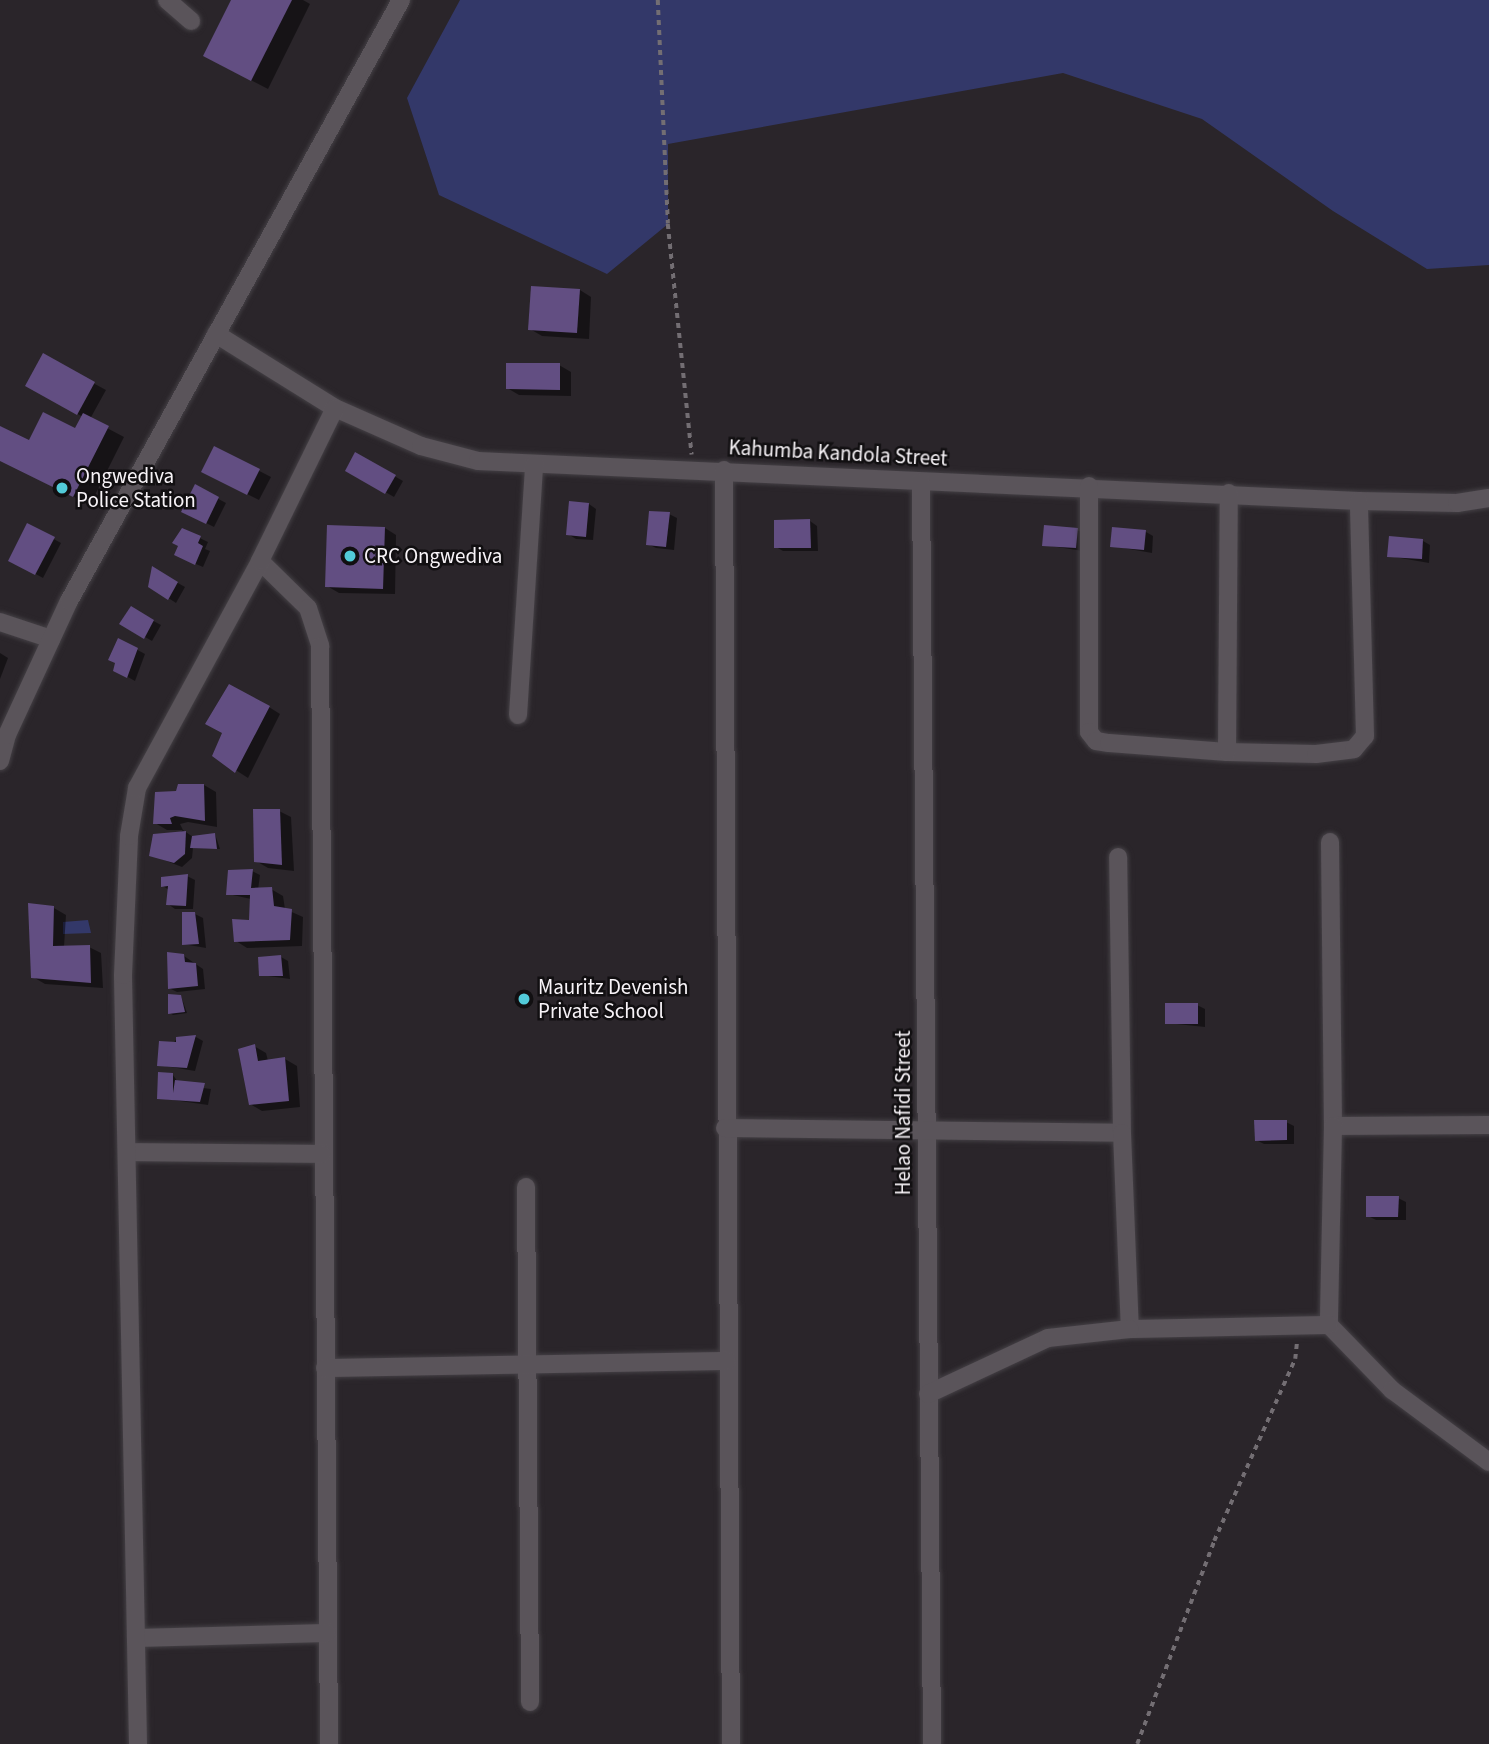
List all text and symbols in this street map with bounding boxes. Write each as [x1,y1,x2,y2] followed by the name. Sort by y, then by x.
[728,435,948,471] street label: Kahumba Kandola Street
[76,463,196,513] place label: Ongwediva Police Station
[54,480,70,496] marker: Ongwediva Police Station
[364,543,502,569] place label: CRC Ongwediva
[342,548,358,564] marker: CRC Ongwediva
[538,974,688,1024] place label: Mauritz Devenish Private School
[516,991,532,1007] marker: Mauritz Devenish Private School
[890,1031,916,1195] street label: Helao Nafidi Street

